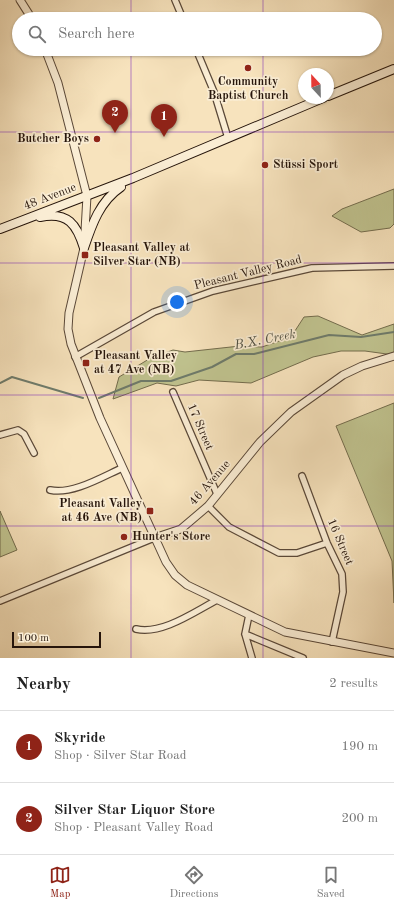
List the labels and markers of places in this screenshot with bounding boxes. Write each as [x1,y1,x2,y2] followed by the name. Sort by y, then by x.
[243,63,253,73] marker: Community Baptist Church
[208,76,289,102] place label: Community Baptist Church
[102,100,128,133] pin: 2
[151,104,177,137] pin: 1
[17,133,89,145] place label: Butcher Boys
[92,134,102,144] marker: Butcher Boys
[273,159,339,171] place label: Stüssi Sport
[260,160,270,170] marker: Stüssi Sport
[93,242,191,268] place label: Pleasant Valley at Silver Star (NB)
[80,250,90,260] marker: Pleasant Valley at Silver Star (NB)
[94,350,177,376] place label: Pleasant Valley at 47 Ave (NB)
[81,358,91,368] marker: Pleasant Valley at 47 Ave (NB)
[59,498,142,524] place label: Pleasant Valley at 46 Ave (NB)
[145,506,155,516] marker: Pleasant Valley at 46 Ave (NB)
[132,531,211,543] place label: Hunter's Store
[119,532,129,542] marker: Hunter's Store

